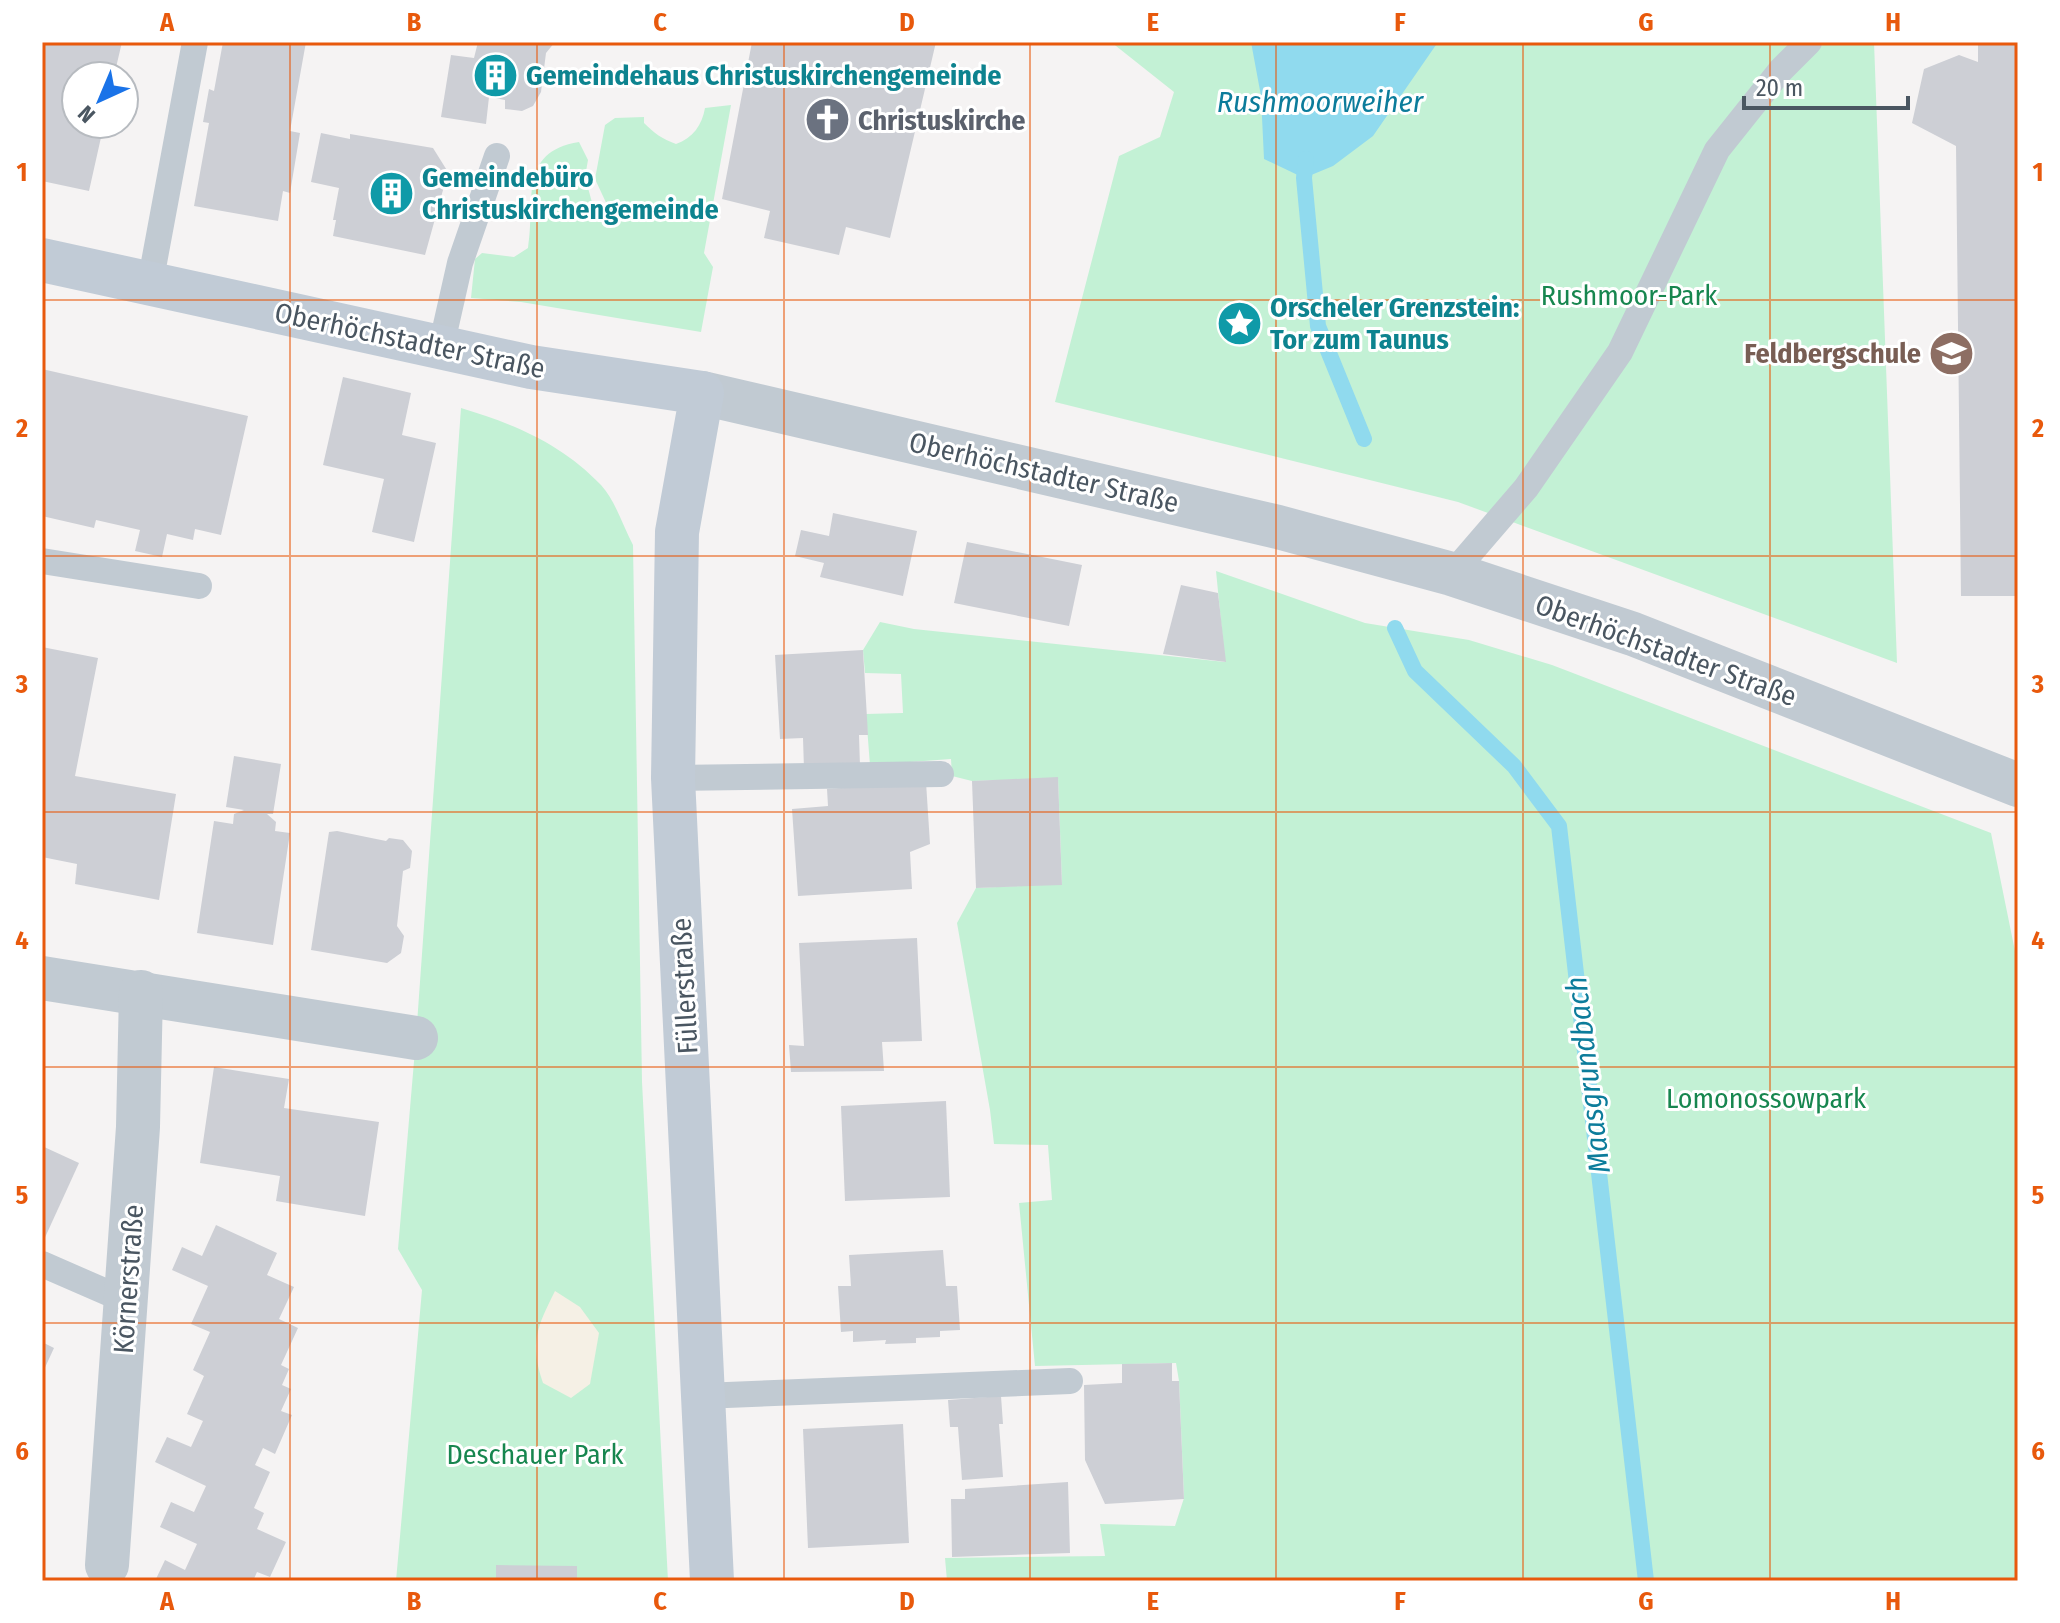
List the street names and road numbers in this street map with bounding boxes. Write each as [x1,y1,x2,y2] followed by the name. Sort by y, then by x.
[272,296,548,385] street label: Oberhöchstadter Straße
[906,425,1182,520] street label: Oberhöchstadter Straße
[1531,588,1801,713] street label: Oberhöchstadter Straße
[664,917,705,1055] street label: Füllerstraße
[107,1203,150,1355] street label: Körnerstraße

